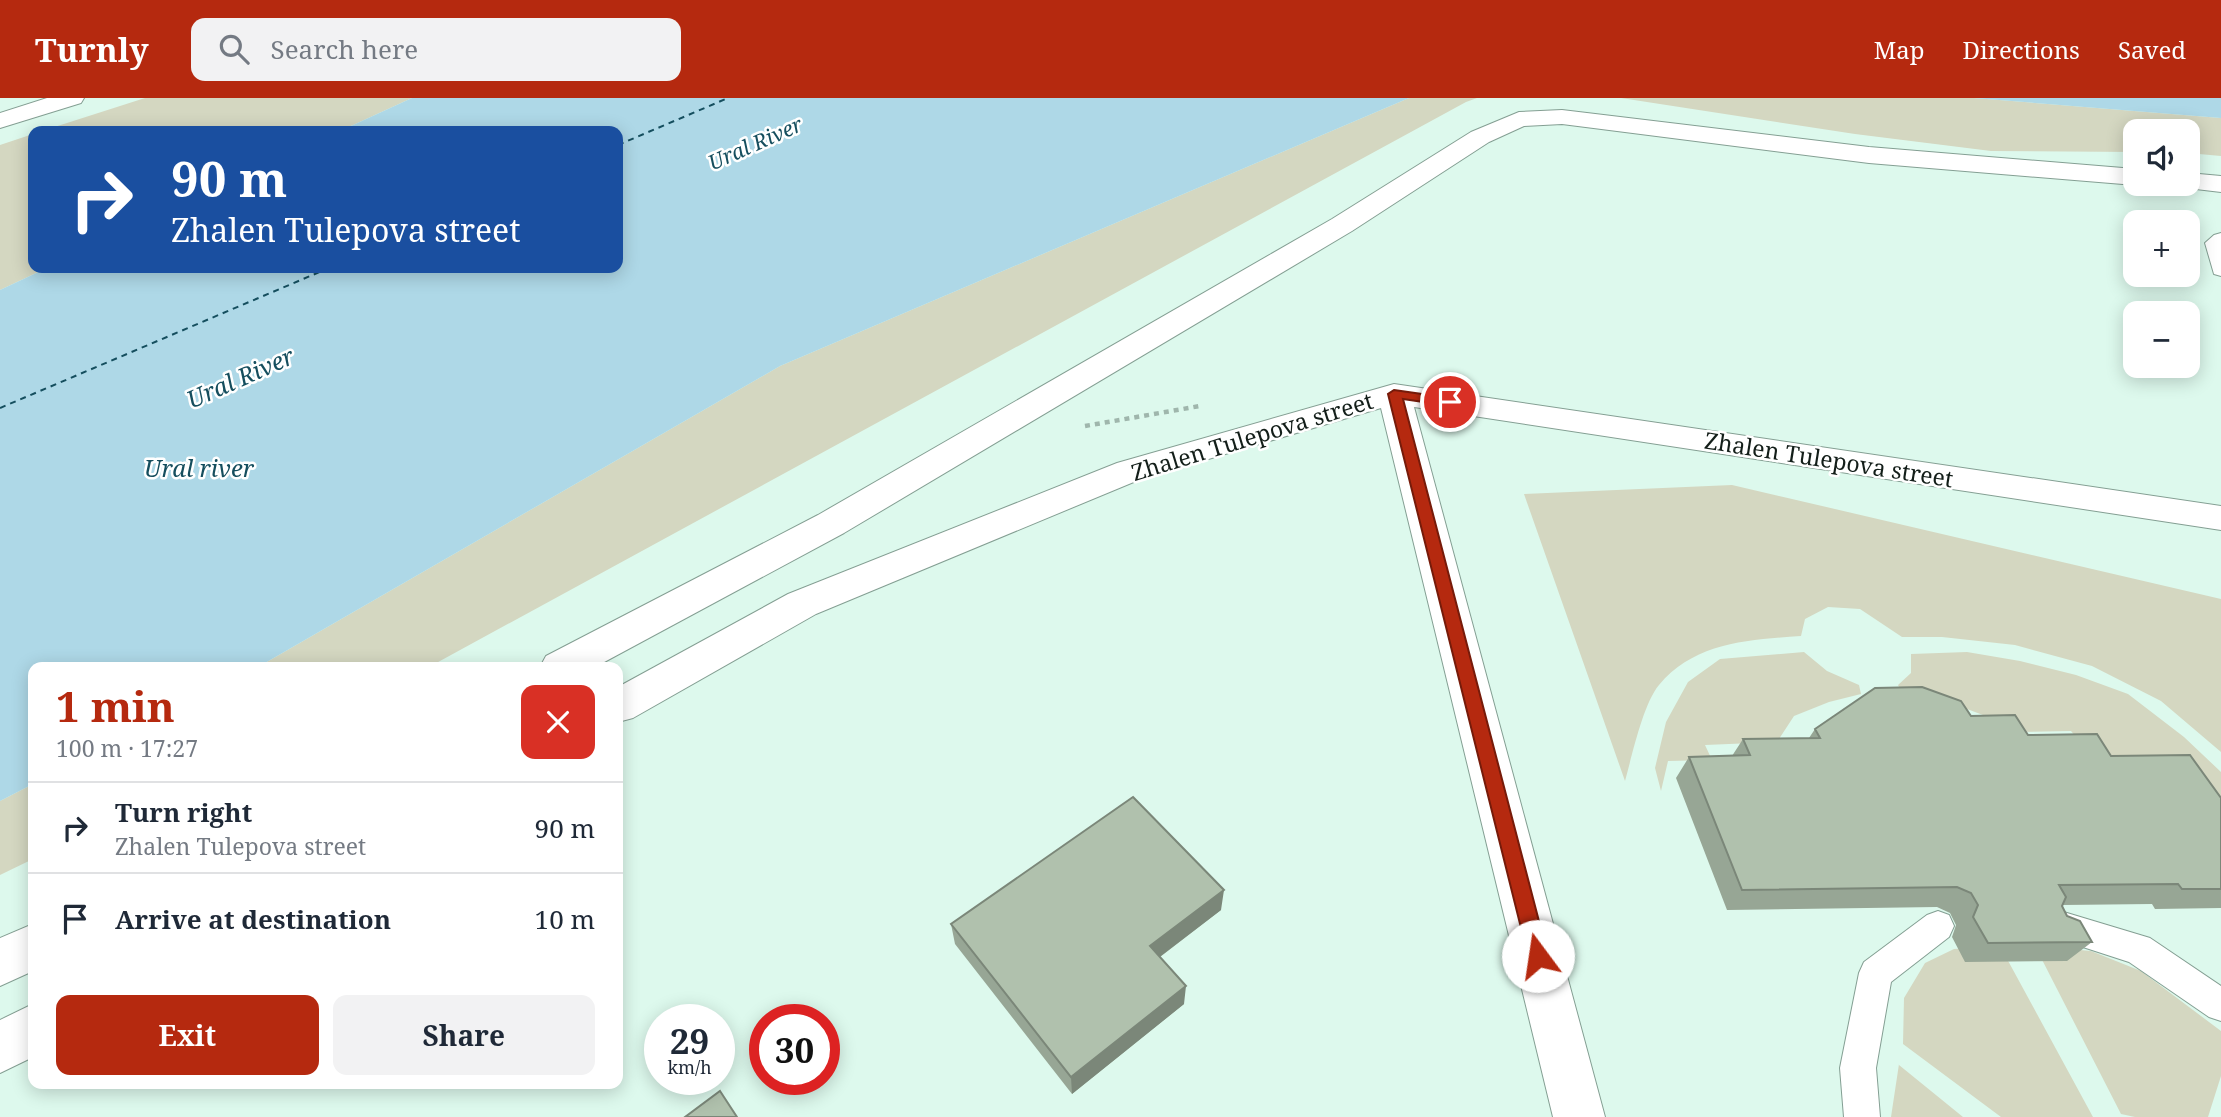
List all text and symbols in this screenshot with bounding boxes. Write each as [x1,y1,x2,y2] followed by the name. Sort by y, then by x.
[191,18,681,81] search box
[35,27,149,72] text: Turnly
[215,30,253,68] icon: search
[271,31,418,67] text: Search here
[1874,33,1925,66] text: Map
[1963,33,2080,66] text: Directions
[2118,33,2186,66] text: Saved
[703,110,807,176] water label: Ural River
[2123,119,2200,378] map controls
[2123,119,2200,196] button: sound
[171,145,287,211] text: 90 m
[56,154,147,245] icon: right
[171,208,521,251] text: Zhalen Tulepova street
[2123,210,2200,287] button: +
[2123,301,2200,378] button: −
[181,338,300,415] water label: Ural River
[1420,372,1480,432] pin
[1431,383,1469,421] icon: arrive
[1127,384,1377,488] street label: Zhalen Tulepova street
[1702,424,1956,494] street label: Zhalen Tulepova street
[144,451,255,484] water label: Ural river
[56,677,175,734] text: 1 min
[521,685,595,759] button: close
[56,732,198,764] text: 100 m · 17:27
[115,794,252,830] text: Turn right
[56,809,94,847] icon: right
[535,810,595,846] text: 90 m
[115,830,366,862] text: Zhalen Tulepova street
[56,900,94,938] icon: arrive
[115,901,391,937] text: Arrive at destination
[535,901,595,937] text: 10 m
[1501,919,1575,993] position arrow
[56,995,319,1075] button: Exit
[333,995,595,1075] button: Share
[749,1004,840,1095] speed limit sign: 30
[670,1017,709,1064] text: 29
[667,1055,712,1079] text: km/h

